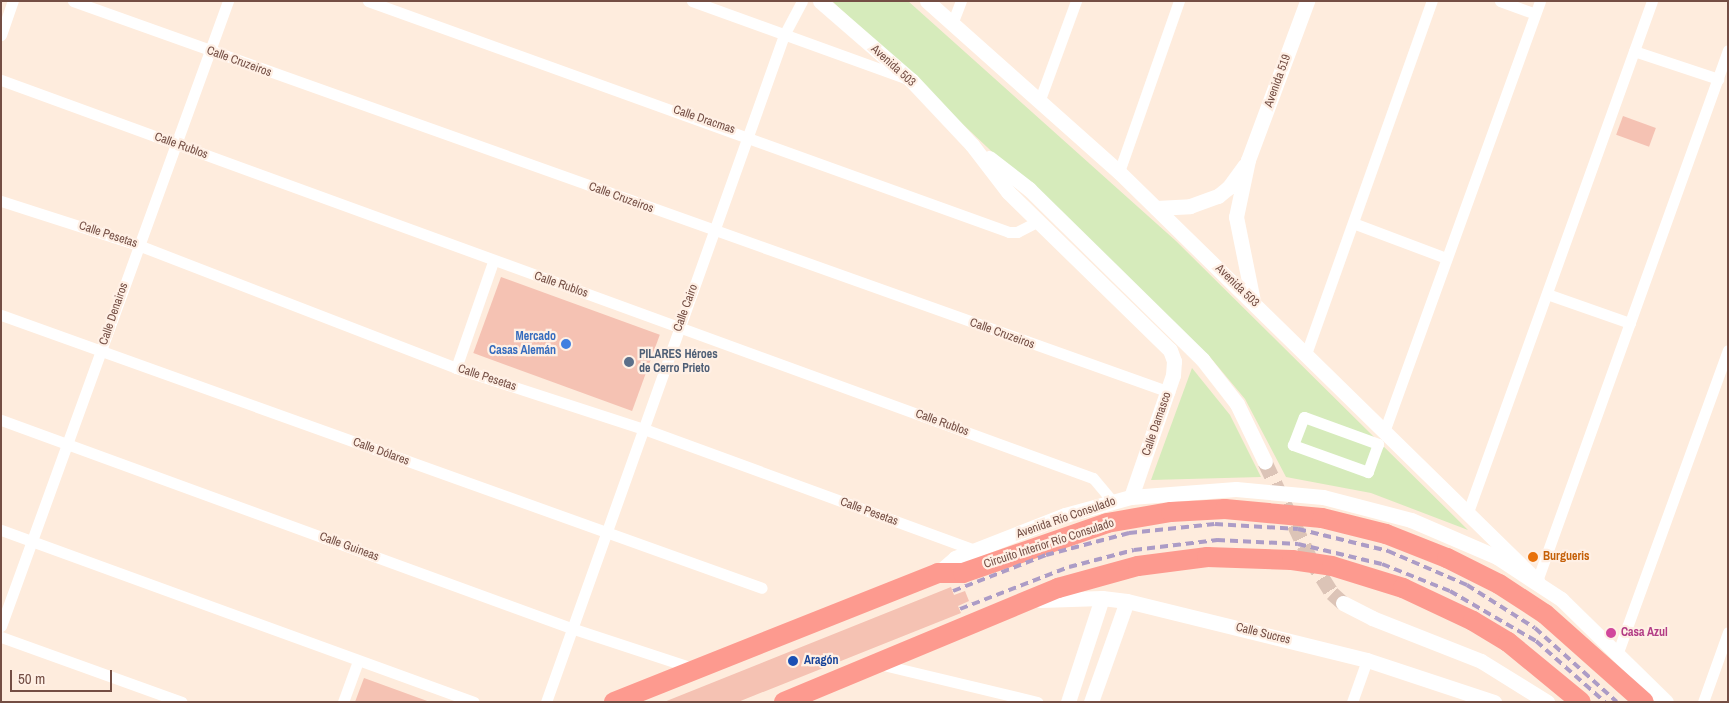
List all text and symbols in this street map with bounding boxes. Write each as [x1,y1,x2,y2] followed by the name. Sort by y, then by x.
[868,42,918,90] street label: Avenida 503
[205,44,273,80] street label: Calle Cruzeiros
[1262,53,1294,109] street label: Avenida 519
[671,103,737,137] street label: Calle Dracmas
[152,130,210,162] street label: Calle Rublos
[587,180,655,216] street label: Calle Cruzeiros
[77,219,139,251] street label: Calle Pesetas
[1212,262,1262,310] street label: Avenida 503
[532,269,590,301] street label: Calle Rublos
[97,281,131,347] street label: Calle Denairos
[671,282,701,334] street label: Calle Cairo
[968,316,1036,352] street label: Calle Cruzeiros
[489,330,556,358] place label: Mercado Casas Alemán
[560,338,572,350] marker: Mercado Casas Alemán
[639,348,718,376] place label: PILARES Héroes de Cerro Prieto
[623,356,635,368] marker: PILARES Héroes de Cerro Prieto
[456,362,518,394] street label: Calle Pesetas
[1139,390,1175,458] street label: Calle Damasco
[913,407,971,439] street label: Calle Rublos
[351,435,411,469] street label: Calle Dólares
[1015,494,1117,542] street label: Avenida Río Consulado
[838,495,900,529] street label: Calle Pesetas
[982,516,1116,572] street label: Circuito Interior Río Consulado
[317,530,381,564] street label: Calle Guineas
[1543,550,1589,564] place label: Burgueris
[1527,551,1539,563] marker: Burgueris
[1234,620,1292,648] street label: Calle Sucres
[1621,626,1668,640] place label: Casa Azul
[1605,627,1617,639] marker: Casa Azul
[786,654,800,668] marker: Aragón
[804,654,838,668] place label: Aragón
[12,660,115,692] scale bar
[18,668,45,689] text: 50 m

